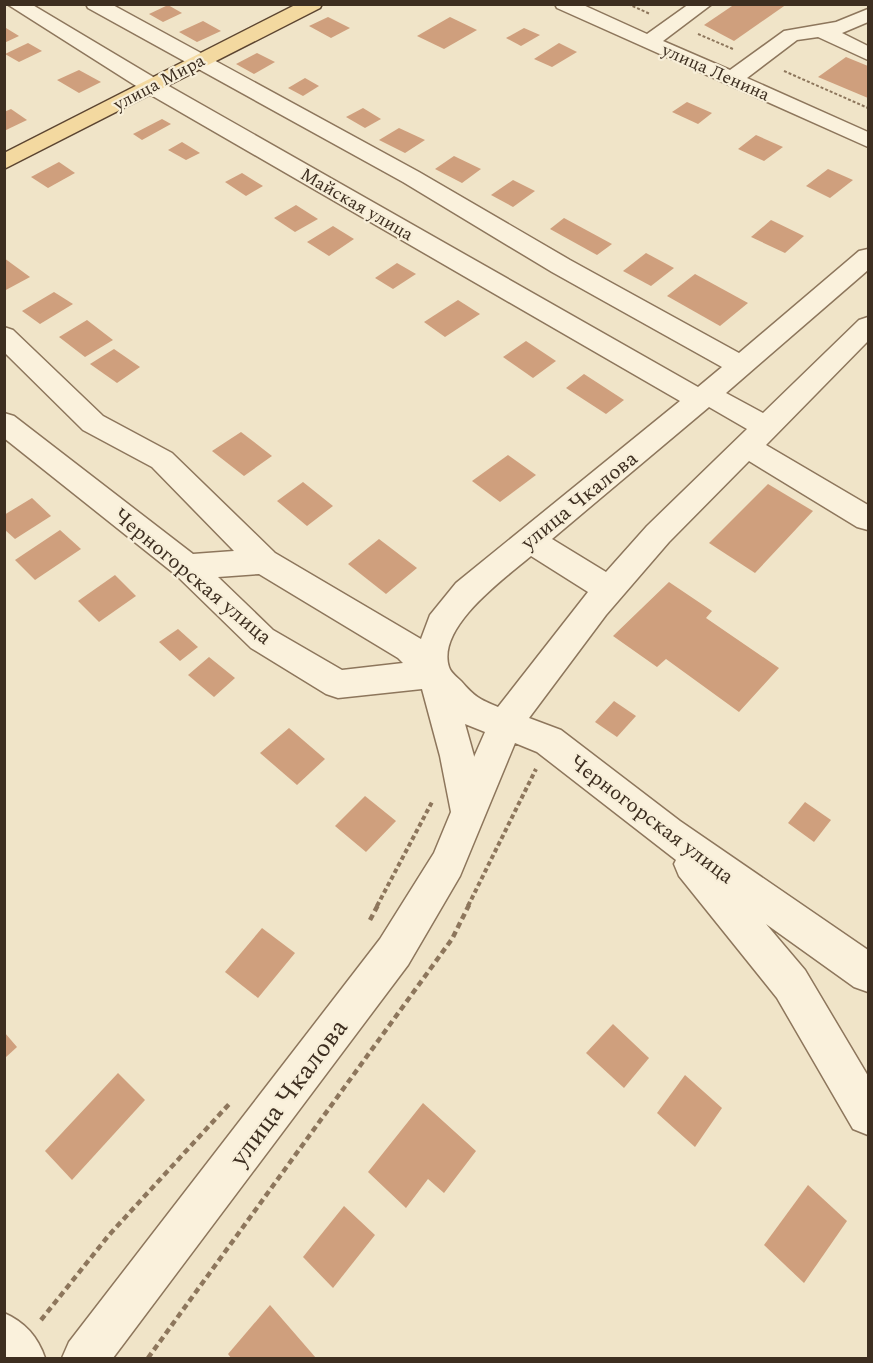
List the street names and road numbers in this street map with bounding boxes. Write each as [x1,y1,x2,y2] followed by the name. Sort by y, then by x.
[657,36,774,108] street label: улица Ленина
[108,47,210,118] street label: улица Мира
[295,161,419,248] street label: Майская улица
[513,443,646,559] street label: улица Чкалова
[106,501,279,653] street label: Черногорская улица
[562,747,741,893] street label: Черногорская улица
[219,1010,358,1176] street label: улица Чкалова

